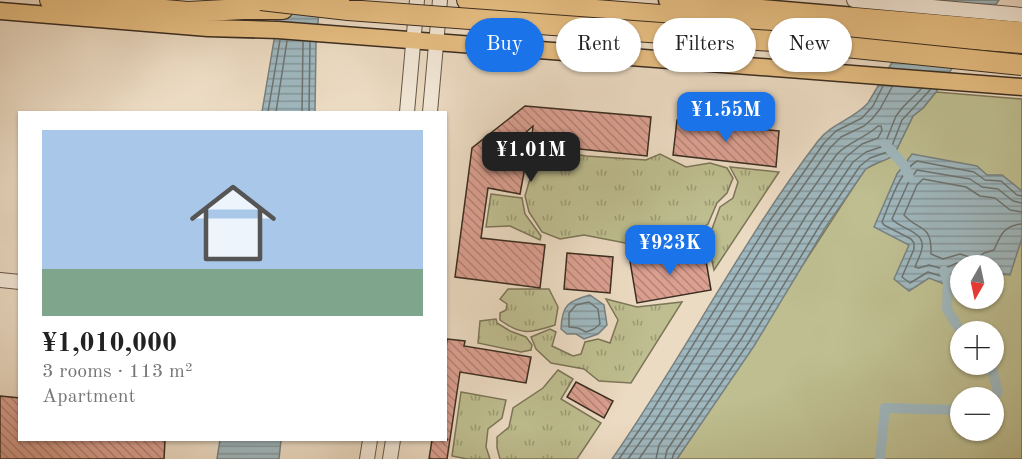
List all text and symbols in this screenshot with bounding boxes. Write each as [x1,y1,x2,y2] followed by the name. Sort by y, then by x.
[465,18,544,72] chip: Buy
[556,18,641,72] chip: Rent
[653,18,756,72] chip: Filters
[768,18,852,72] chip: New
[677,92,775,143] pin: ¥1.55M
[691,101,761,121] text: ¥1.55M
[482,132,580,183] pin: ¥1.01M
[496,141,566,161] text: ¥1.01M
[179,169,287,277] icon: home
[628,225,712,276] pin: ¥923K
[639,234,701,254] text: ¥923K
[950,255,1004,309] north arrow
[950,255,1004,441] map controls
[950,321,1004,375] button: +
[42,331,177,357] text: ¥1,010,000
[42,362,192,382] text: 3 rooms · 113 m²
[42,387,136,407] text: Apartment
[950,387,1004,441] button: −

